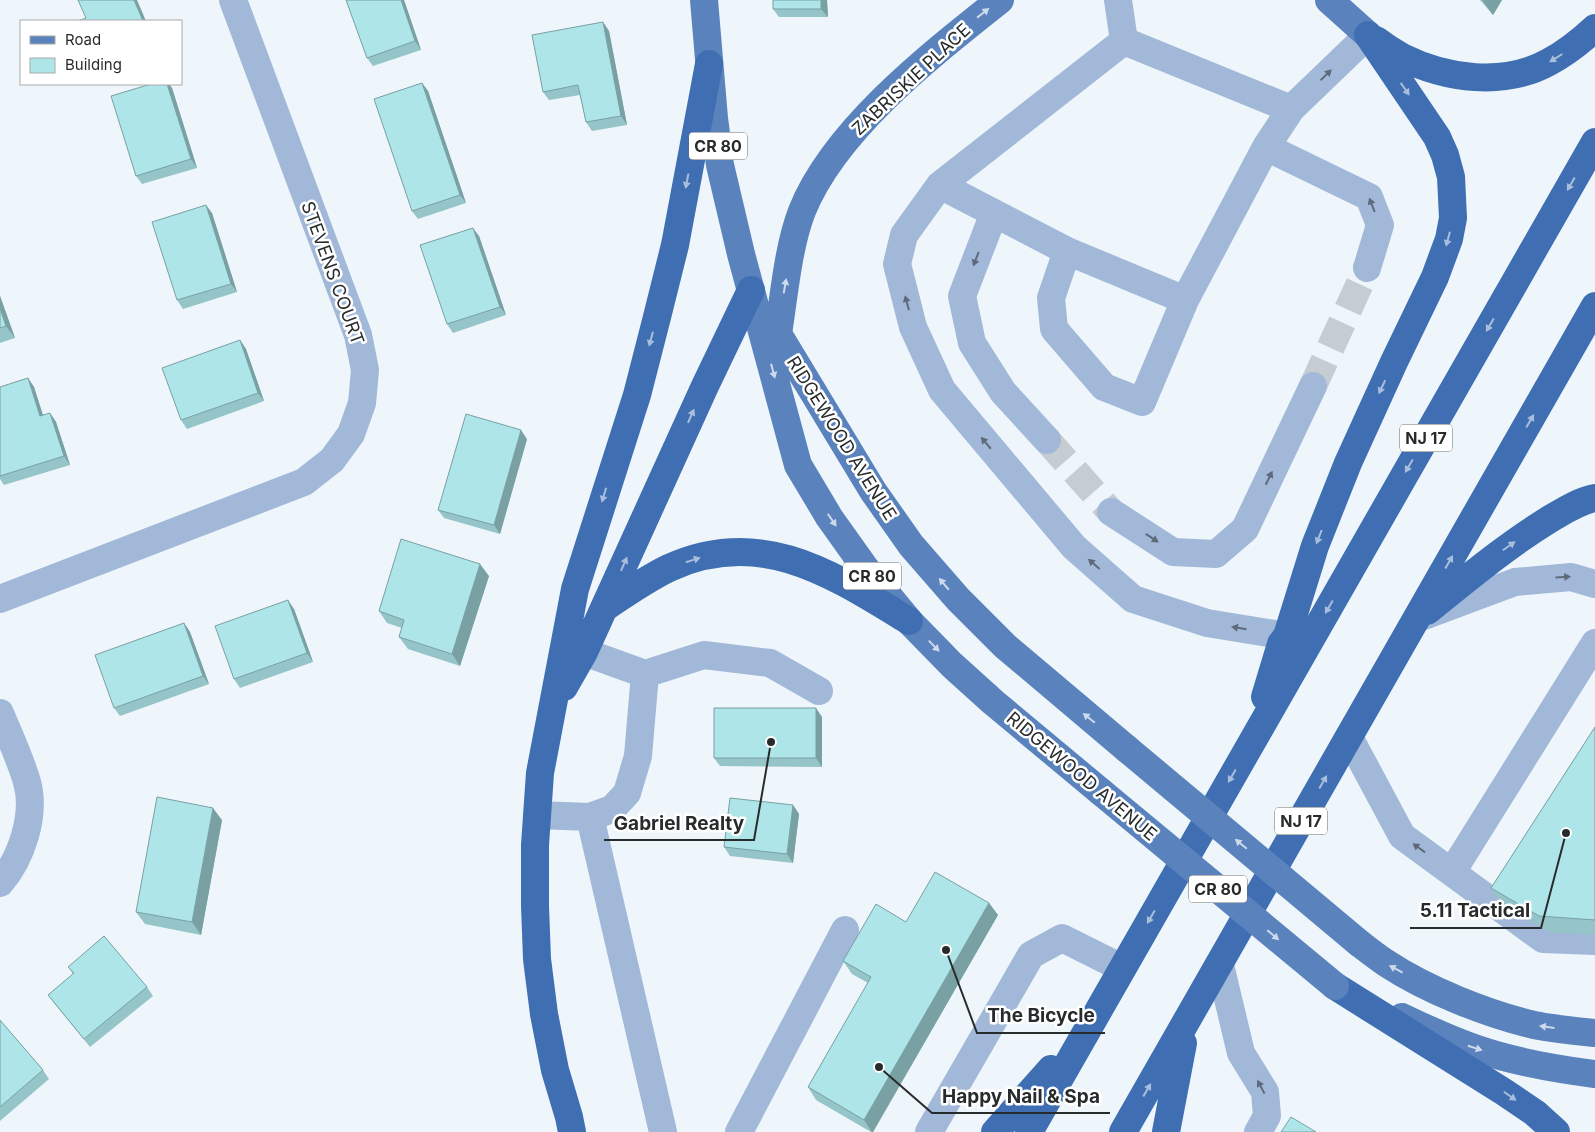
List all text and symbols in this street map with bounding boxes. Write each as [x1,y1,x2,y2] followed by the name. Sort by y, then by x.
[977,8,990,19] one-way arrow
[848,19,974,139] street label: ZABRISKIE PLACE
[20,20,182,85] legend
[65,30,101,49] text: Road
[1550,53,1563,62] one-way arrow
[65,55,122,74] text: Building
[1319,69,1331,81] one-way arrow
[1400,82,1410,96] one-way arrow
[689,132,747,160] road number: CR 80
[683,173,691,189] one-way arrow
[1566,178,1575,191] one-way arrow
[297,198,369,348] street label: STEVENS COURT
[1368,198,1376,213] one-way arrow
[1444,232,1452,247] one-way arrow
[972,251,980,266] one-way arrow
[782,278,790,294] one-way arrow
[903,296,911,311] one-way arrow
[1486,318,1494,333] one-way arrow
[647,332,655,347] one-way arrow
[783,352,901,524] street label: RIDGEWOOD AVENUE
[769,363,777,378] one-way arrow
[1378,380,1386,394] one-way arrow
[688,409,696,423] one-way arrow
[1525,414,1534,427] one-way arrow
[1400,424,1452,452] road number: NJ 17
[980,437,992,449] one-way arrow
[1405,460,1414,473] one-way arrow
[1265,471,1273,485] one-way arrow
[600,487,608,502] one-way arrow
[827,514,837,527] one-way arrow
[1315,529,1322,544] one-way arrow
[1145,533,1159,543] one-way arrow
[1502,541,1516,551] one-way arrow
[1445,554,1453,569] one-way arrow
[685,555,700,563] one-way arrow
[621,557,629,571] one-way arrow
[1088,558,1100,570] one-way arrow
[843,562,901,590] road number: CR 80
[1555,573,1571,581] one-way arrow
[939,577,950,590] one-way arrow
[1324,601,1333,614] one-way arrow
[1230,624,1246,632] one-way arrow
[928,640,940,652] one-way arrow
[1003,707,1161,845] street label: RIDGEWOOD AVENUE
[1083,712,1096,723] one-way arrow
[1228,770,1237,783] one-way arrow
[1319,776,1328,789] one-way arrow
[604,806,754,840] callout: Gabriel Realty
[1275,808,1327,834] road number: NJ 17
[614,812,745,835] text: Gabriel Realty
[1235,839,1248,850] one-way arrow
[1413,842,1426,853] one-way arrow
[1189,876,1247,902] road number: CR 80
[1410,894,1541,928] callout: 5.11 Tactical
[1420,899,1530,922] text: 5.11 Tactical
[1147,910,1156,924] one-way arrow
[1267,929,1279,940] one-way arrow
[1389,964,1403,973] one-way arrow
[977,999,1105,1033] callout: The Bicycle
[987,1004,1095,1027] text: The Bicycle
[1538,1022,1554,1030] one-way arrow
[1468,1045,1483,1052] one-way arrow
[932,1079,1110,1113] callout: Happy Nail & Spa
[1257,1079,1265,1094] one-way arrow
[1143,1083,1152,1096] one-way arrow
[942,1085,1100,1108] text: Happy Nail & Spa
[1503,1091,1517,1101] one-way arrow

